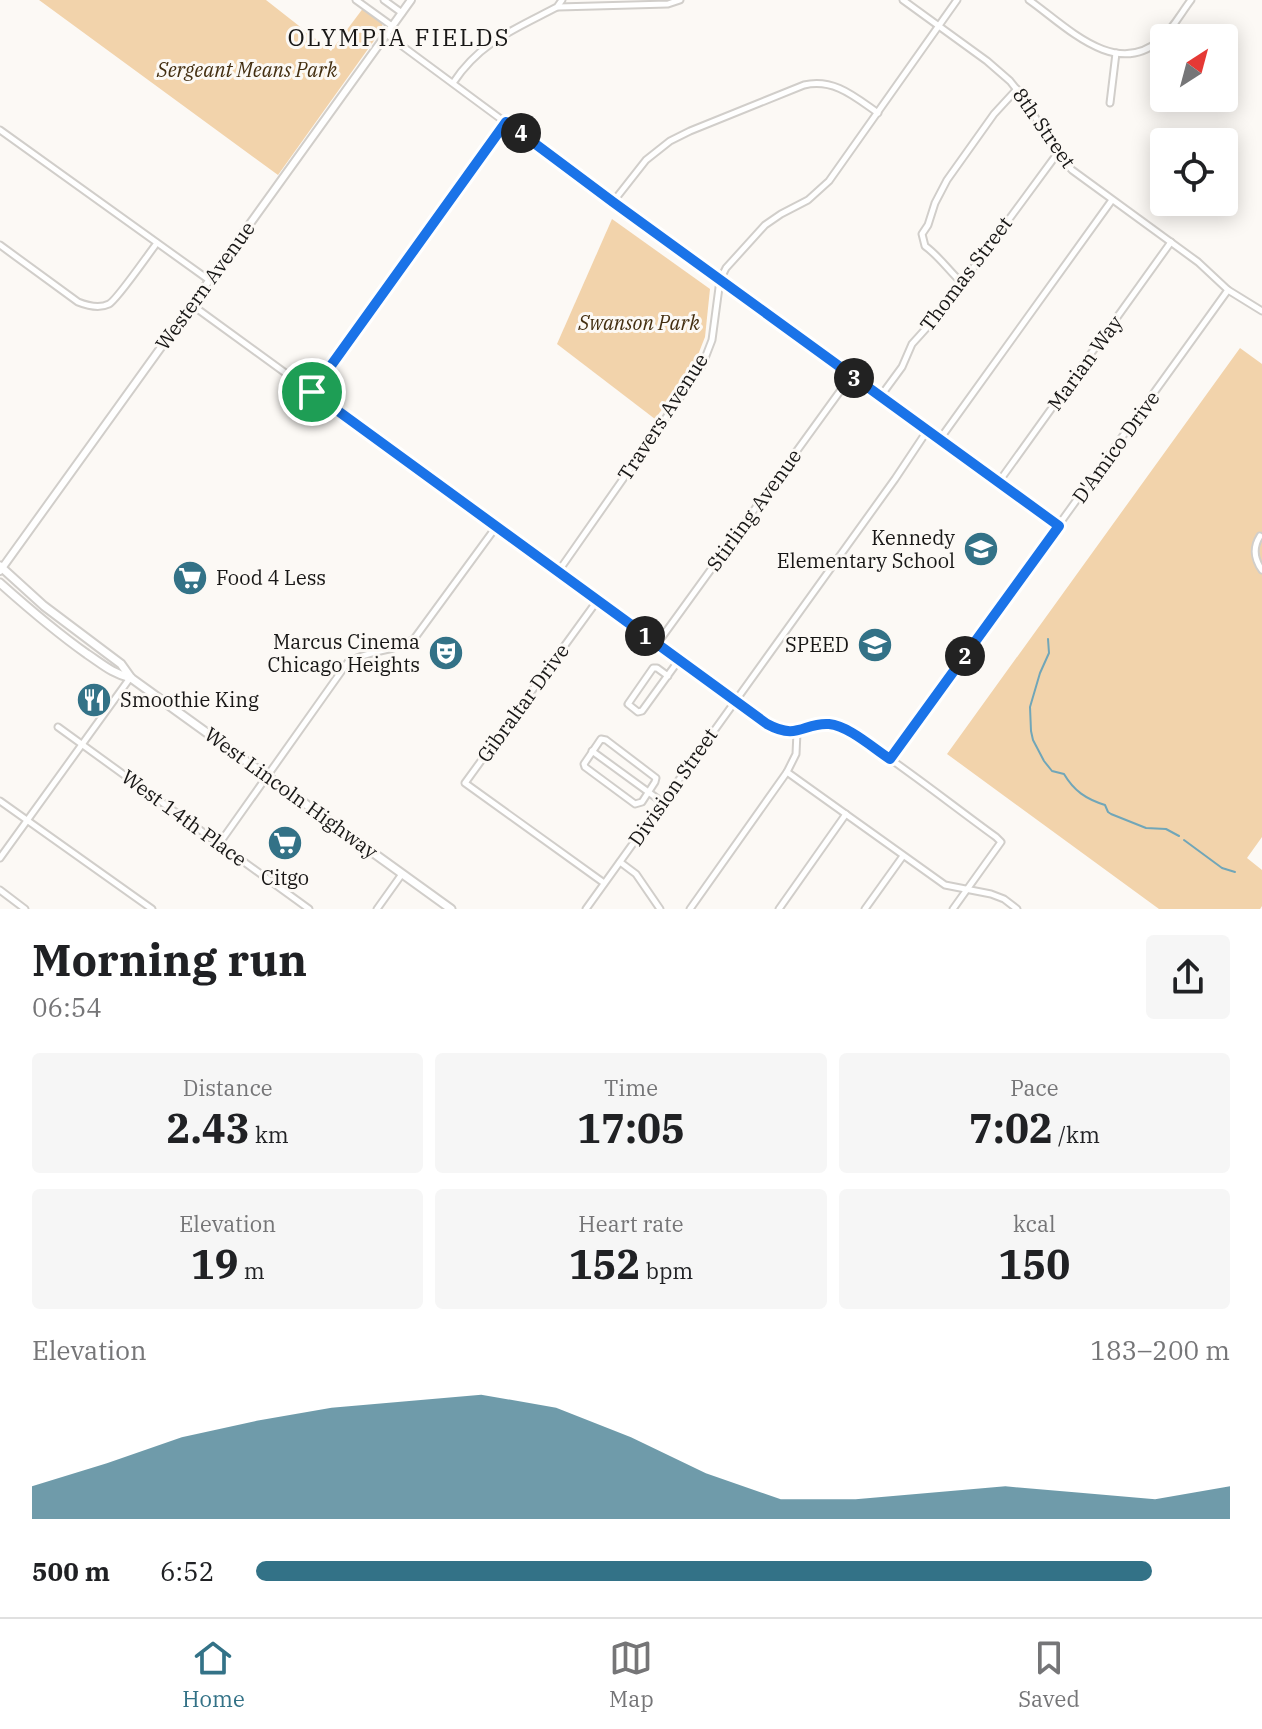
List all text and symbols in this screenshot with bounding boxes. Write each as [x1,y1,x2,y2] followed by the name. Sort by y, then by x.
[287,21,511,53] district label: OLYMPIA FIELDS
[1150,24,1238,112] north arrow
[1150,24,1238,216] map controls
[156,56,338,83] park label: Sergeant Means Park
[1007,82,1082,173] street label: 8th Street
[501,113,541,153] pin: 4
[514,118,528,147] text: 4
[1150,128,1238,216] button: locate
[913,211,1018,337] street label: Thomas Street
[149,216,261,356] street label: Western Avenue
[577,309,700,336] park label: Swanson Park
[1041,309,1128,416] street label: Marian Way
[611,348,714,486] street label: Travers Avenue
[278,358,346,426] pin
[834,358,874,398] pin: 3
[847,363,861,392] text: 3
[290,370,334,414] icon: arrive
[1066,385,1165,508] street label: D'Amico Drive
[700,443,807,576] street label: Stirling Avenue
[777,524,955,574] place label: Kennedy Elementary School
[962,530,1000,568] school or university icon: Kennedy Elementary School
[171,559,209,597] supermarket icon: Food 4 Less
[216,564,326,591] place label: Food 4 Less
[625,616,665,656] pin: 1
[638,621,652,650] text: 1
[856,626,894,664] school or university icon: SPEED
[268,628,420,678] place label: Marcus Cinema Chicago Heights
[785,631,849,658] place label: SPEED
[427,634,465,672] theatre icon: Marcus Cinema Chicago Heights
[945,636,985,676] pin: 2
[470,638,575,767] street label: Gibraltar Drive
[958,641,972,670] text: 2
[75,681,113,719] restaurant icon: Smoothie King
[120,686,259,713] place label: Smoothie King
[199,720,384,865] street label: West Lincoln Highway
[622,722,723,851] street label: Division Street
[116,763,252,872] street label: West 14th Place
[266,824,304,862] supermarket icon: Citgo
[261,864,309,891] place label: Citgo
[32,931,307,988] text: Morning run
[1146,935,1230,1019] button: share
[32,990,102,1024] text: 06:54
[183,1073,273,1102] text: Distance
[604,1073,658,1102] text: Time
[1010,1073,1059,1102] text: Pace
[167,1102,250,1154] text: 2.43
[577,1102,685,1154] text: 17:05
[969,1102,1053,1154] text: 7:02
[250,1120,289,1149] text: km
[1053,1120,1100,1149] text: /km
[179,1209,276,1238] text: Elevation
[578,1209,684,1238] text: Heart rate
[1013,1209,1056,1238] text: kcal
[191,1238,239,1290] text: 19
[569,1238,641,1290] text: 152
[998,1238,1070,1290] text: 150
[239,1256,265,1285] text: m
[641,1256,693,1285] text: bpm
[32,1333,147,1367] text: Elevation
[1090,1333,1230,1367] text: 183–200 m
[32,1554,110,1588] text: 500 m
[160,1554,214,1588] text: 6:52
[182,1636,245,1713] tab: Home
[609,1636,654,1713] tab: Map
[1018,1636,1080,1713] tab: Saved

